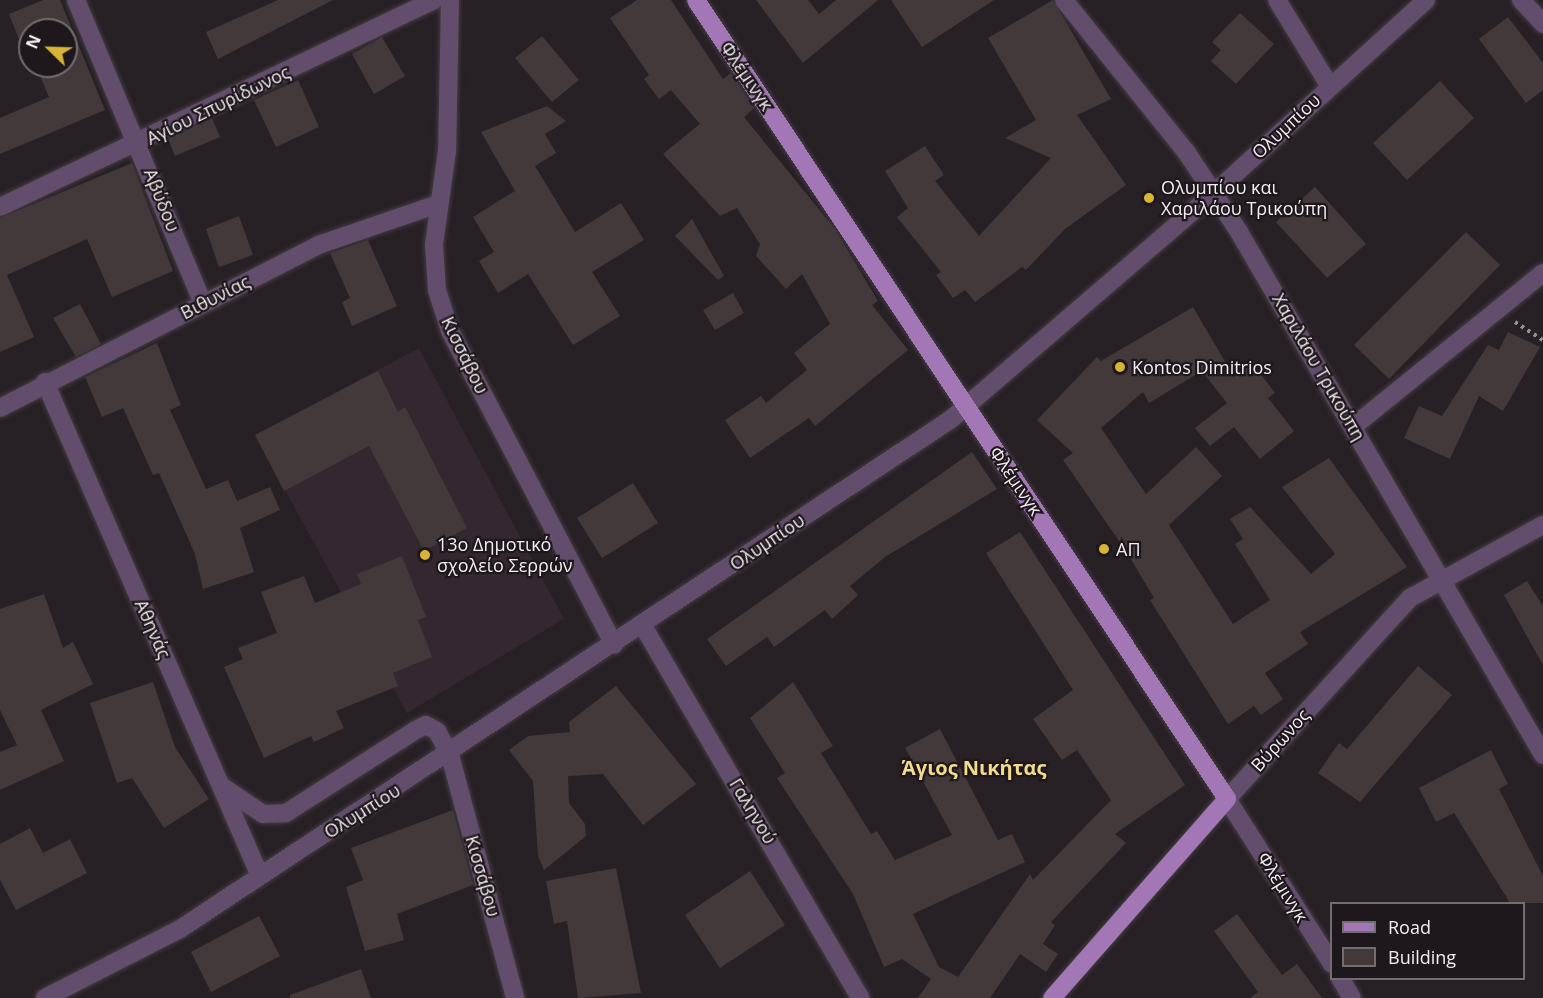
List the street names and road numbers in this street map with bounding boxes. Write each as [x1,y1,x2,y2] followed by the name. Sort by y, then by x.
[716,38,778,114] street label: Φλέμινγκ
[143,61,293,149] street label: Αγίου Σπυρίδωνος
[1247,89,1325,163] street label: Ολυμπίου
[140,165,184,235] street label: Αβύδου
[177,270,253,324] street label: Βιθυνίας
[1268,290,1370,444] street label: Χαριλάου Τρικούπη
[437,313,493,397] street label: Κισσάβου
[985,443,1047,519] street label: Φλέμινγκ
[726,509,808,575] street label: Ολυμπίου
[130,596,176,662] street label: Αθηνάς
[1246,704,1314,776] street label: Βύρωνος
[725,774,781,848] street label: Γαληνού
[320,779,404,843] street label: Ολυμπίου
[461,833,505,919] street label: Κισσάβου
[1253,848,1313,926] street label: Φλέμινγκ

